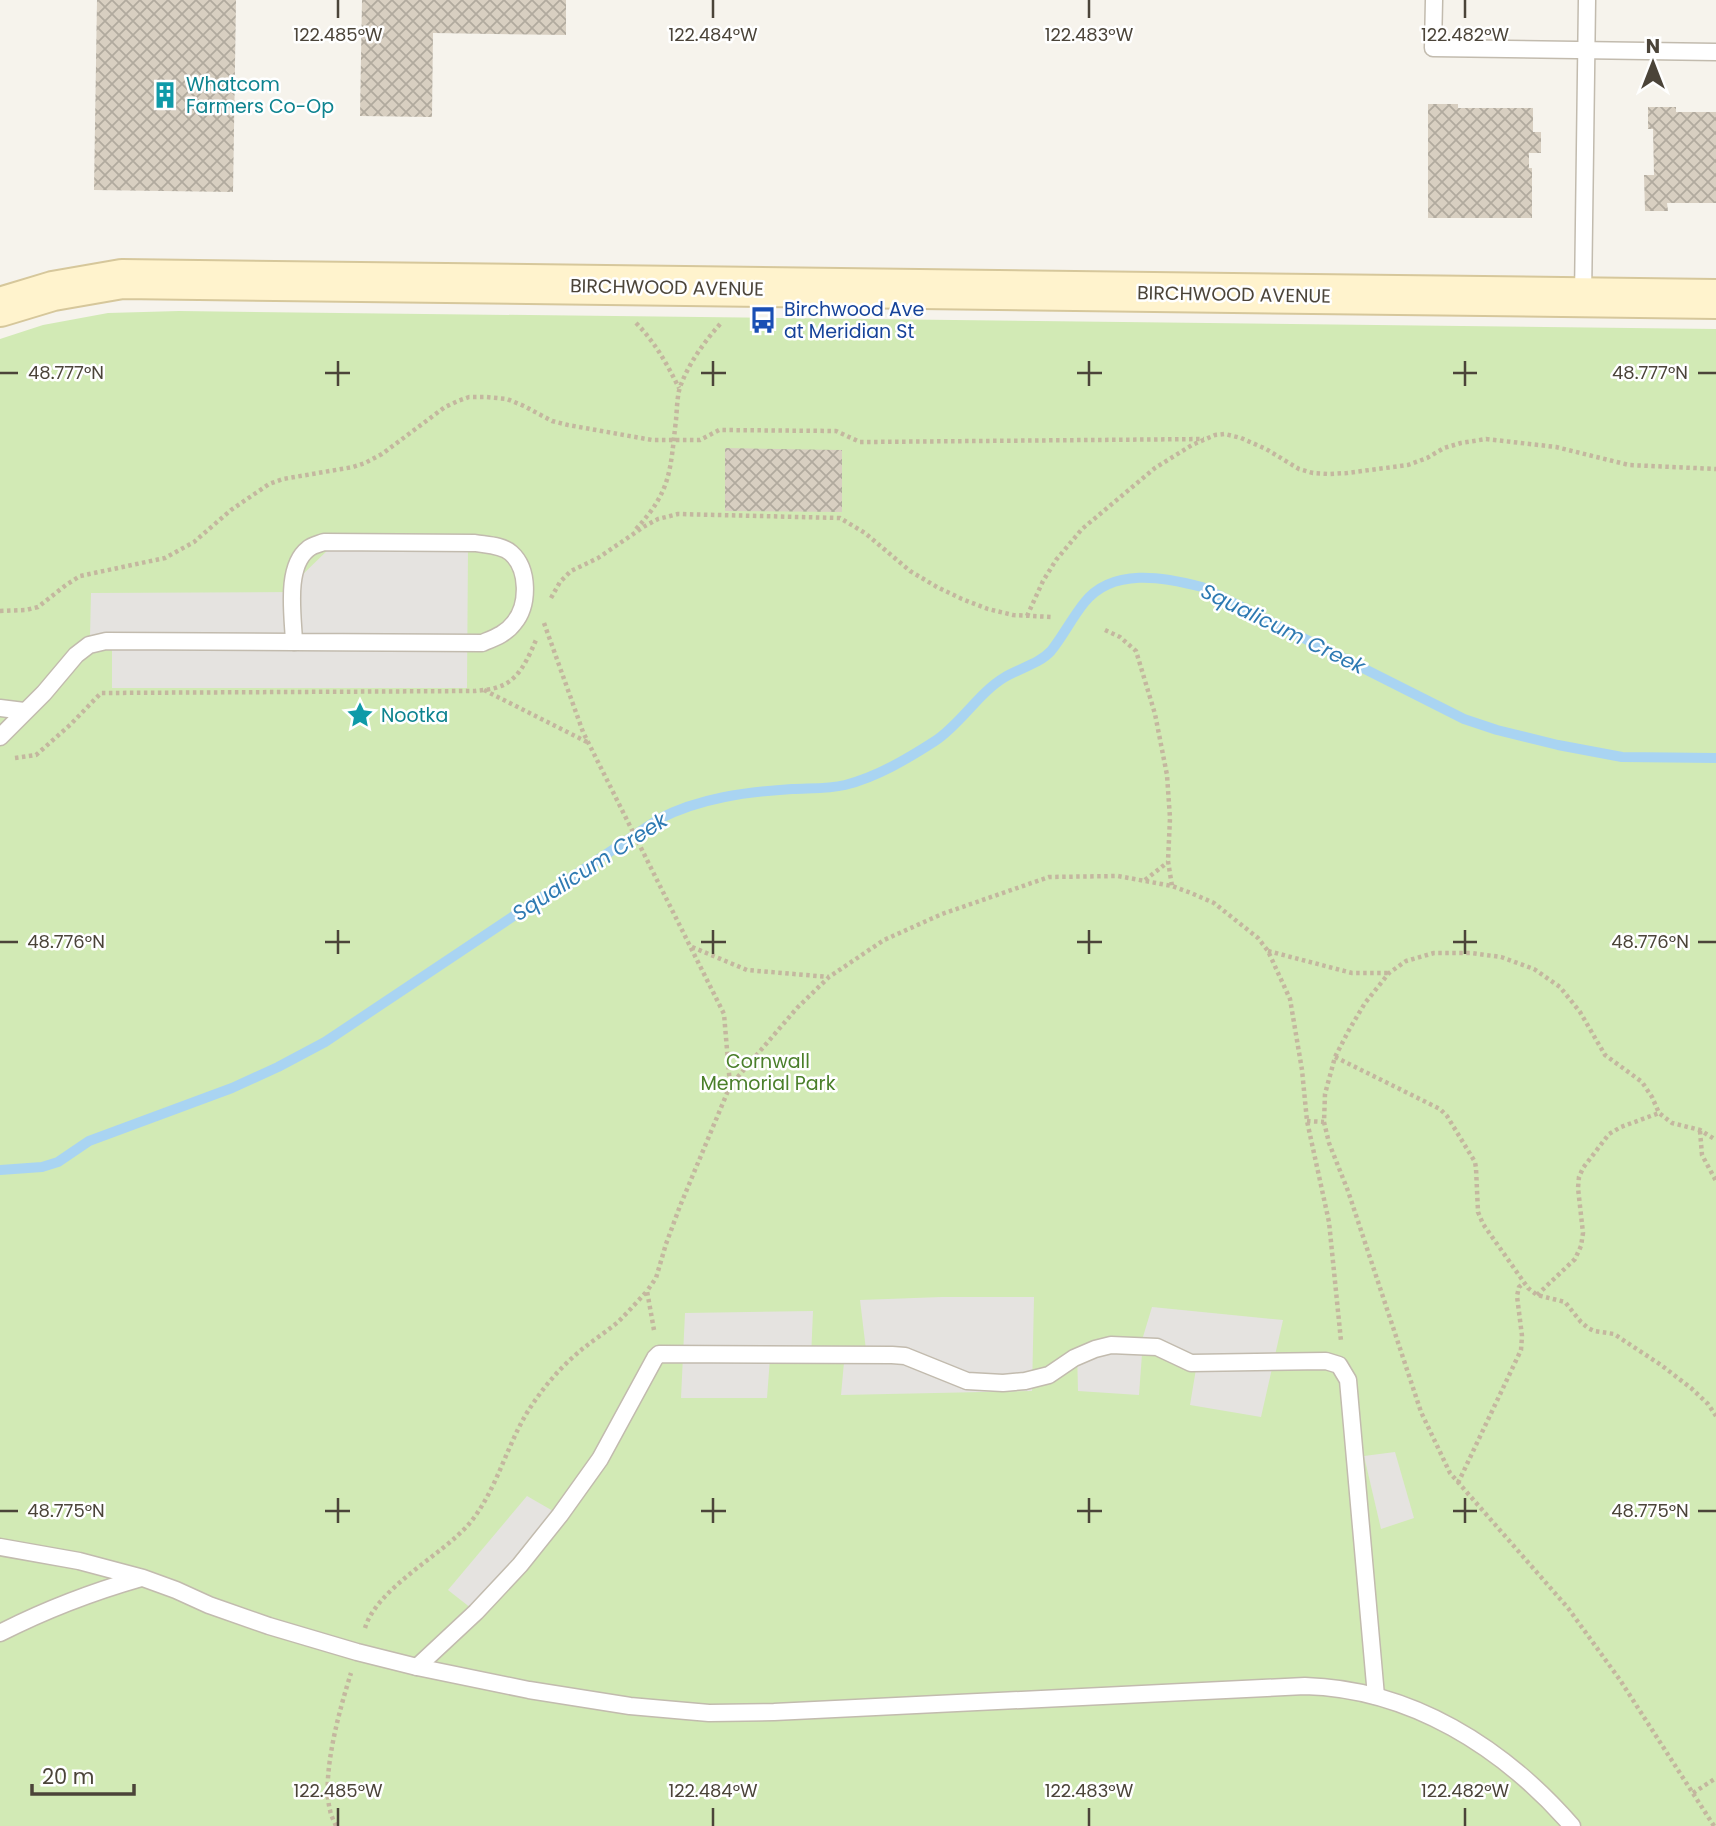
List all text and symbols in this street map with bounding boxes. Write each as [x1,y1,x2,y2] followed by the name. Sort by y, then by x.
[293,22,383,47] text: 122.485°W
[668,22,758,47] text: 122.484°W
[1045,22,1134,47] text: 122.483°W
[1421,22,1510,47] text: 122.482°W
[1618,28,1688,98] north arrow
[1646,33,1660,60] text: N
[186,71,334,120] place label: Whatcom Farmers Co-Op
[150,80,180,110] building icon: Whatcom Farmers Co-Op
[570,272,764,303] street label: BIRCHWOOD AVENUE
[1137,279,1331,310] street label: BIRCHWOOD AVENUE
[784,296,924,345] place label: Birchwood Ave at Meridian St
[748,305,778,335] bus stop icon: Birchwood Ave at Meridian St
[28,360,104,385] text: 48.777°N
[1612,360,1688,385] text: 48.777°N
[1196,576,1371,681] water label: Squalicum Creek
[345,700,375,730] place icon: Nootka
[381,702,448,729] place label: Nootka
[507,805,674,928] water label: Squalicum Creek
[27,929,105,954] text: 48.776°N
[1611,929,1689,954] text: 48.776°N
[701,1048,836,1097] park label: Cornwall Memorial Park
[27,1498,105,1523] text: 48.775°N
[1611,1498,1689,1523] text: 48.775°N
[32,1752,133,1796] scale bar
[42,1762,95,1791] text: 20 m
[293,1778,383,1803] text: 122.485°W
[668,1778,758,1803] text: 122.484°W
[1045,1778,1134,1803] text: 122.483°W
[1421,1778,1510,1803] text: 122.482°W

